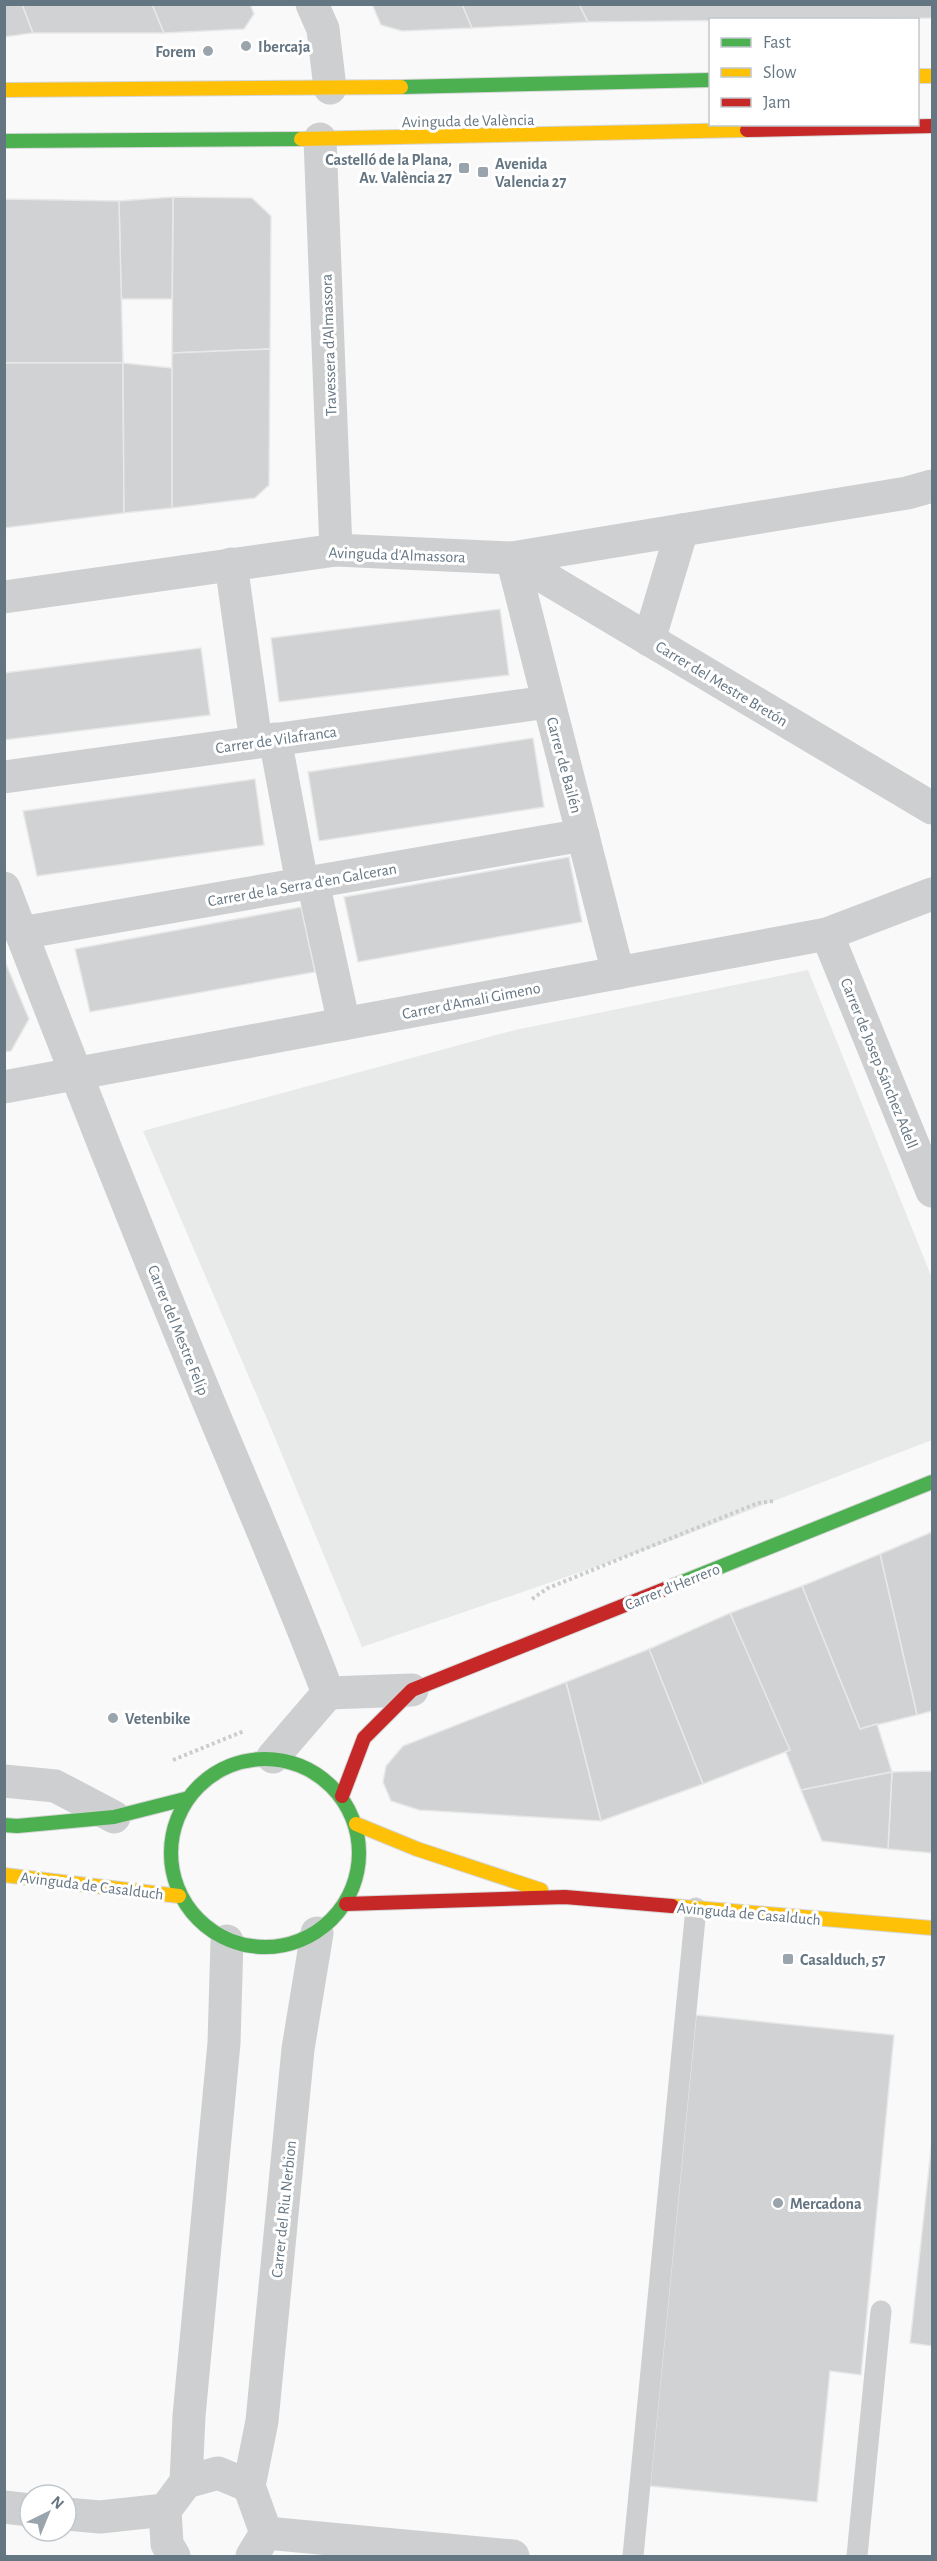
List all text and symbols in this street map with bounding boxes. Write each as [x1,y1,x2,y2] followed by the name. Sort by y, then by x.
[709,18,919,126] legend
[763,34,791,52] text: Fast
[239,39,253,53] marker: Ibercaja
[258,39,311,56] place label: Ibercaja
[155,44,196,60] place label: Forem
[201,44,215,58] marker: Forem
[763,64,796,82] text: Slow
[763,94,791,112] text: Jam
[401,112,535,130] street label: Avinguda de València
[325,152,452,186] place label: Castelló de la Plana, Av. València 27
[495,156,566,190] place label: Avenida Valencia 27
[457,161,471,175] marker: Castelló de la Plana, Av. València 27
[476,165,490,179] marker: Avenida Valencia 27
[319,273,339,416] street label: Travessera d'Almassora
[328,545,466,565] street label: Avinguda d'Almassora
[653,638,790,730] street label: Carrer del Mestre Bretón
[544,715,585,815] street label: Carrer de Bailén
[215,724,338,756] street label: Carrer de Vilafranca
[206,860,398,910] street label: Carrer de la Serra d'en Galceran
[838,976,921,1151] street label: Carrer de Josep Sánchez Adell
[401,980,542,1022] street label: Carrer d'Amali Gimeno
[145,1263,212,1398] street label: Carrer del Mestre Felip
[623,1561,722,1613] street label: Carrer d'Herrero
[106,1711,120,1725] marker: Vetenbike
[125,1711,191,1727] place label: Vetenbike
[19,1869,164,1903] street label: Avinguda de Casalduch
[676,1900,821,1928] street label: Avinguda de Casalduch
[781,1952,795,1966] marker: Casalduch, 57
[800,1952,885,1968] place label: Casalduch, 57
[269,2140,299,2279] street label: Carrer del Riu Nerbion
[771,2196,785,2210] marker: Mercadona
[790,2196,862,2212] place label: Mercadona
[18,2483,78,2543] north arrow
[48,2493,67,2512] text: N

